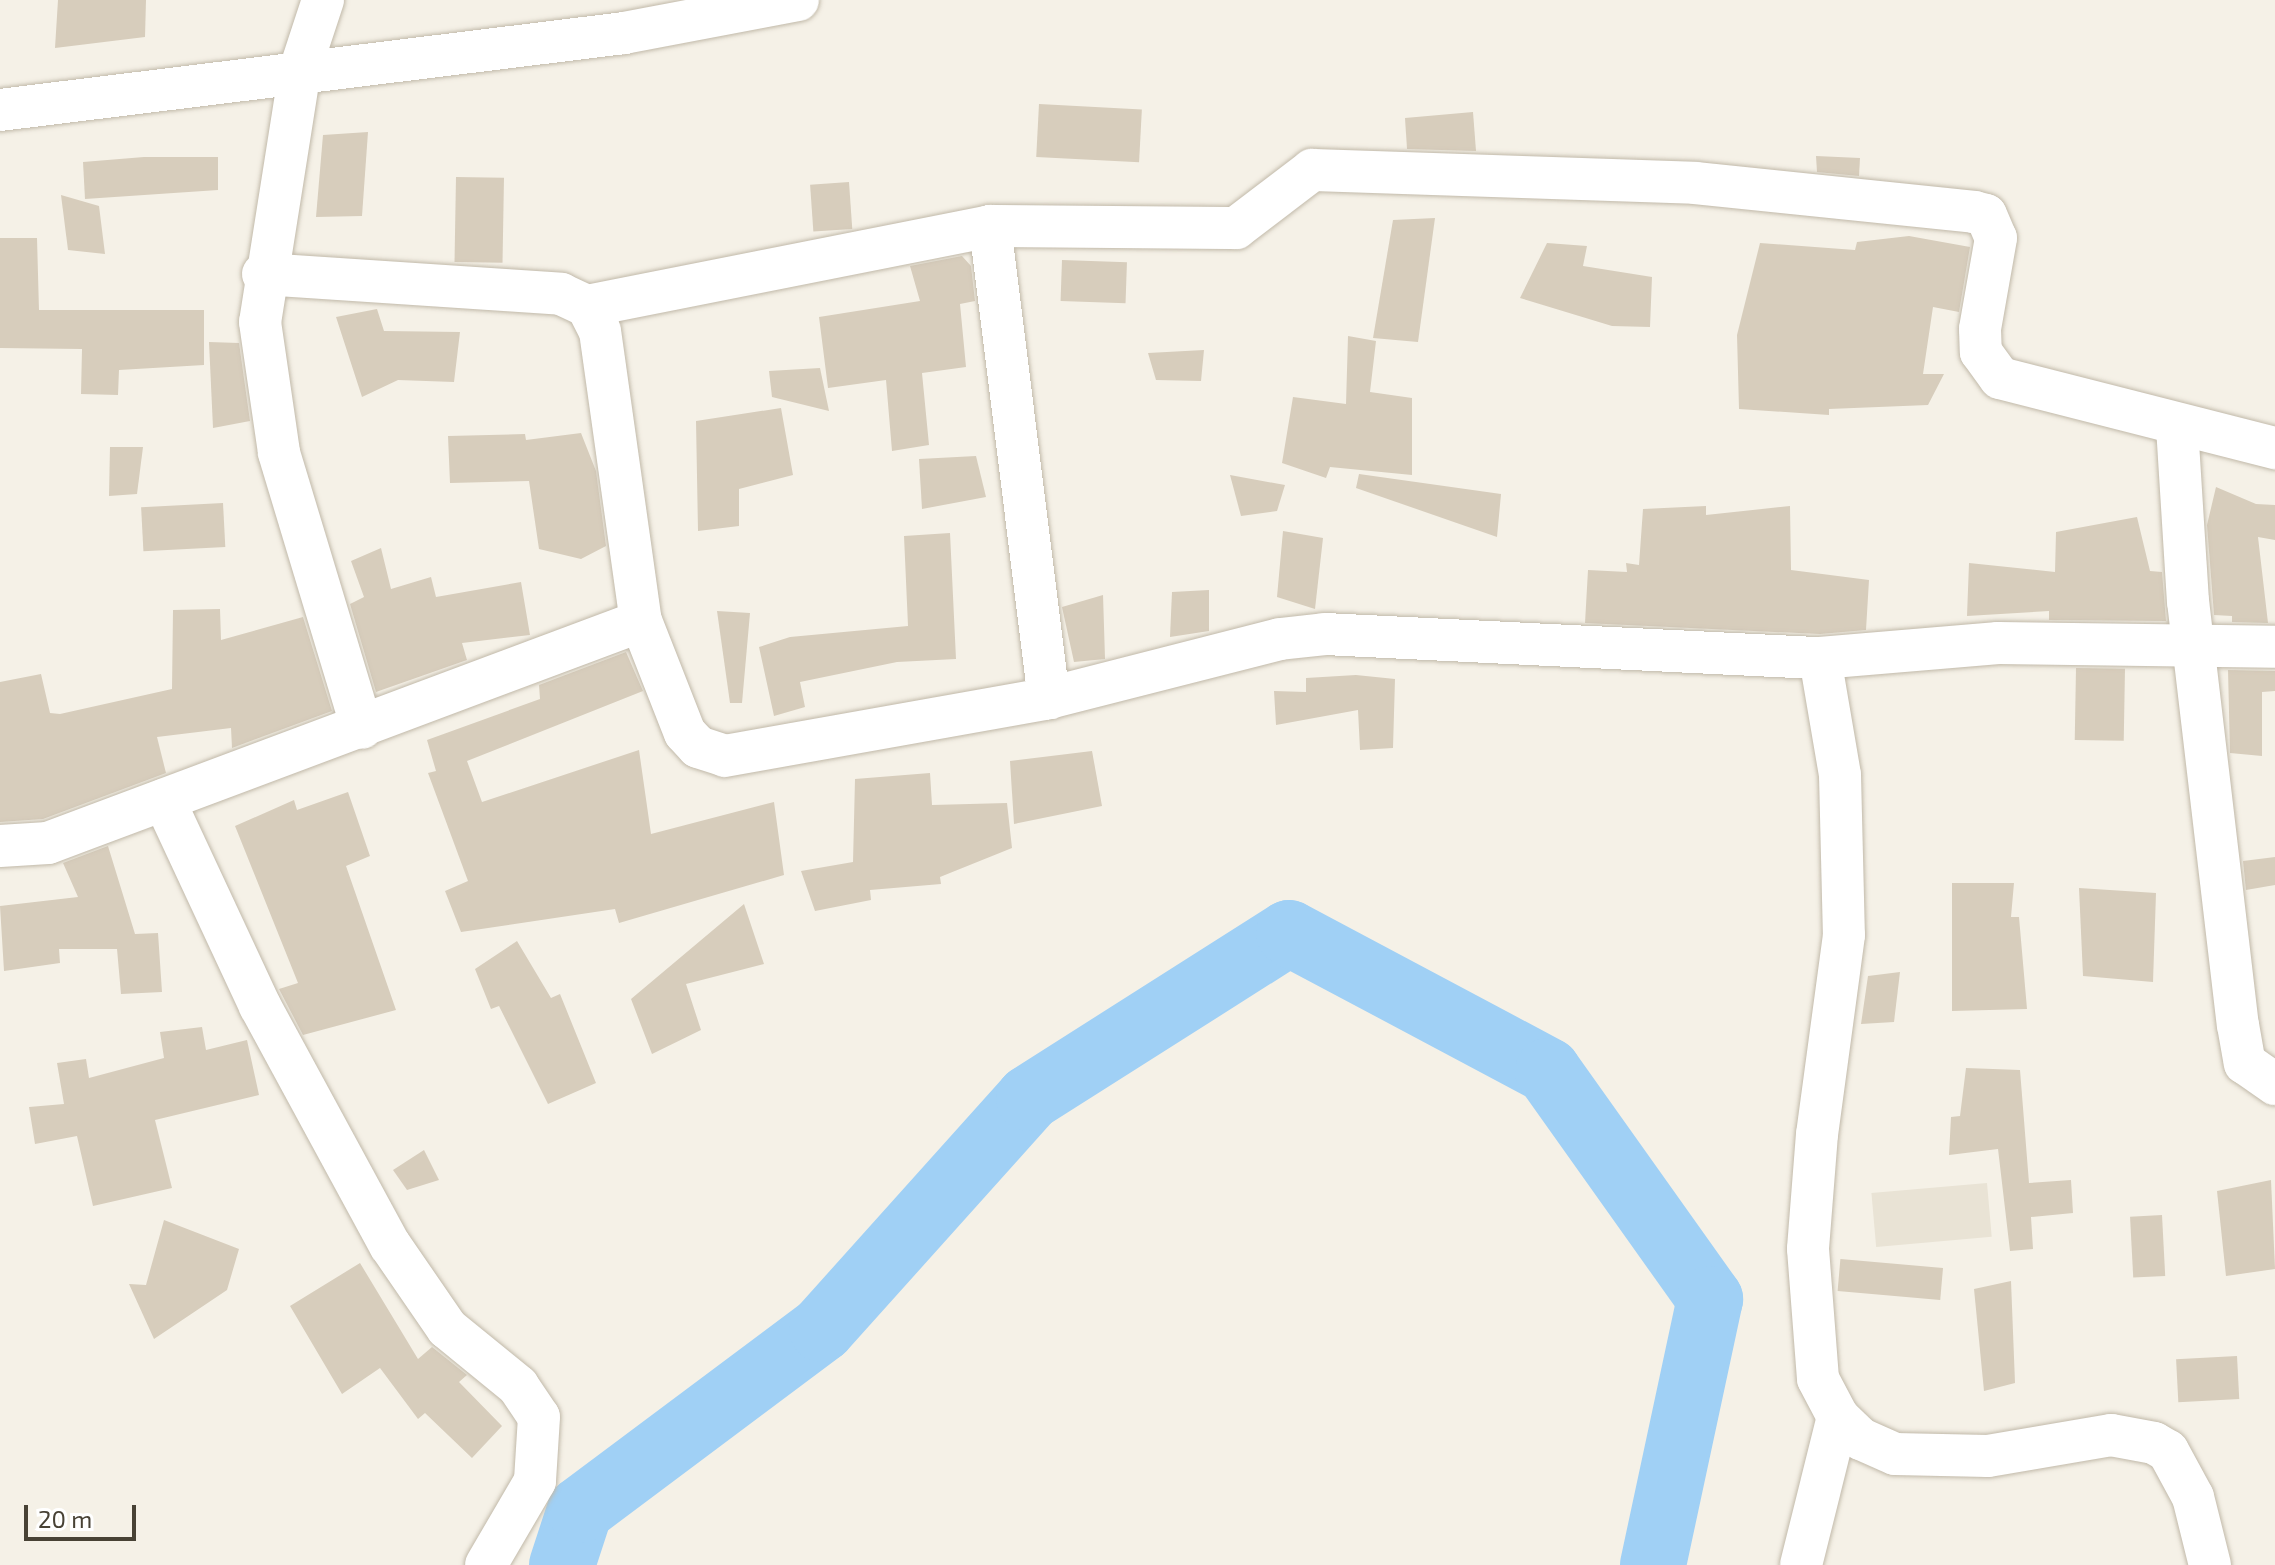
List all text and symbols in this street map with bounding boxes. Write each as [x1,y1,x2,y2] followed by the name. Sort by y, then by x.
[28,1489,140,1539] scale bar
[38,1504,92,1533] text: 20 m

